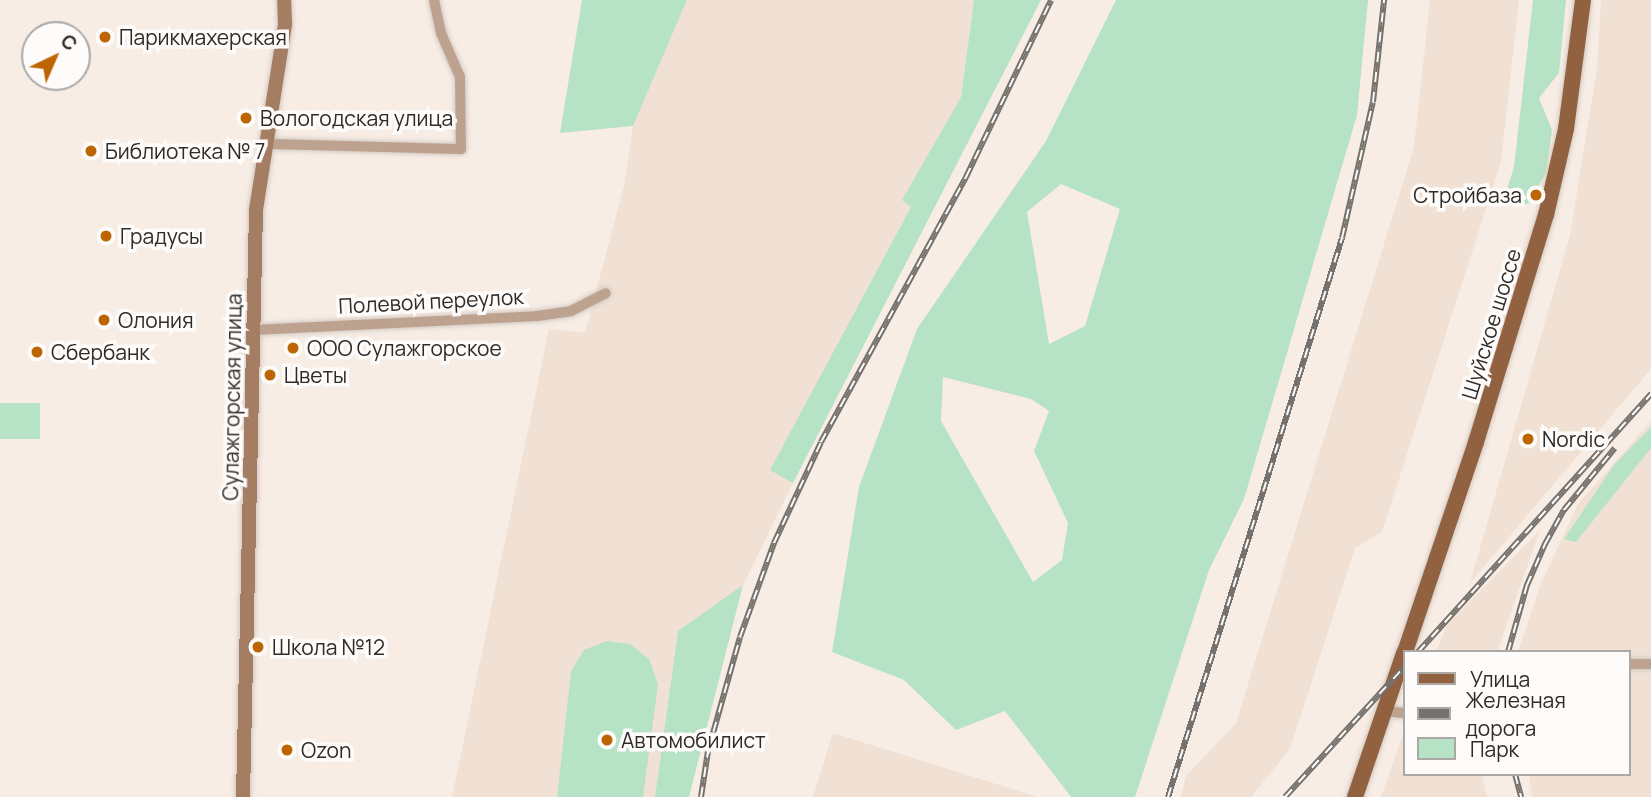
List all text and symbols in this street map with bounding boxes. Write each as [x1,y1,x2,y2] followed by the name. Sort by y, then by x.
[21,21,91,91] north arrow
[119,24,287,50] place label: Парикмахерская
[55,28,83,57] text: С
[97,29,113,45] marker: Парикмахерская
[260,105,453,131] place label: Вологодская улица
[238,110,254,126] marker: Вологодская улица
[105,138,265,164] place label: Библиотека № 7
[83,143,99,159] marker: Библиотека № 7
[1413,182,1522,208] place label: Стройбаза
[1528,187,1544,203] marker: Стройбаза
[120,223,203,249] place label: Градусы
[98,228,114,244] marker: Градусы
[1456,246,1526,402] street label: Шуйское шоссе
[338,284,524,318] street label: Полевой переулок
[218,293,246,501] street label: Сулажгорская улица
[118,307,194,333] place label: Олония
[96,312,112,328] marker: Олония
[307,335,502,361] place label: ООО Сулажгорское
[51,339,150,365] place label: Сбербанк
[285,340,301,356] marker: ООО Сулажгорское
[29,344,45,360] marker: Сбербанк
[284,362,347,388] place label: Цветы
[262,367,278,383] marker: Цветы
[1542,426,1605,452] place label: Nordic
[1520,431,1536,447] marker: Nordic
[272,634,385,660] place label: Школа №12
[250,639,266,655] marker: Школа №12
[1402,650,1630,776] legend
[1470,665,1530,693] text: Улица
[1465,686,1566,742] text: Железная дорога
[621,727,766,753] place label: Автомобилист
[599,732,615,748] marker: Автомобилист
[1470,735,1519,763] text: Парк
[301,737,351,763] place label: Ozon
[279,742,295,758] marker: Ozon

